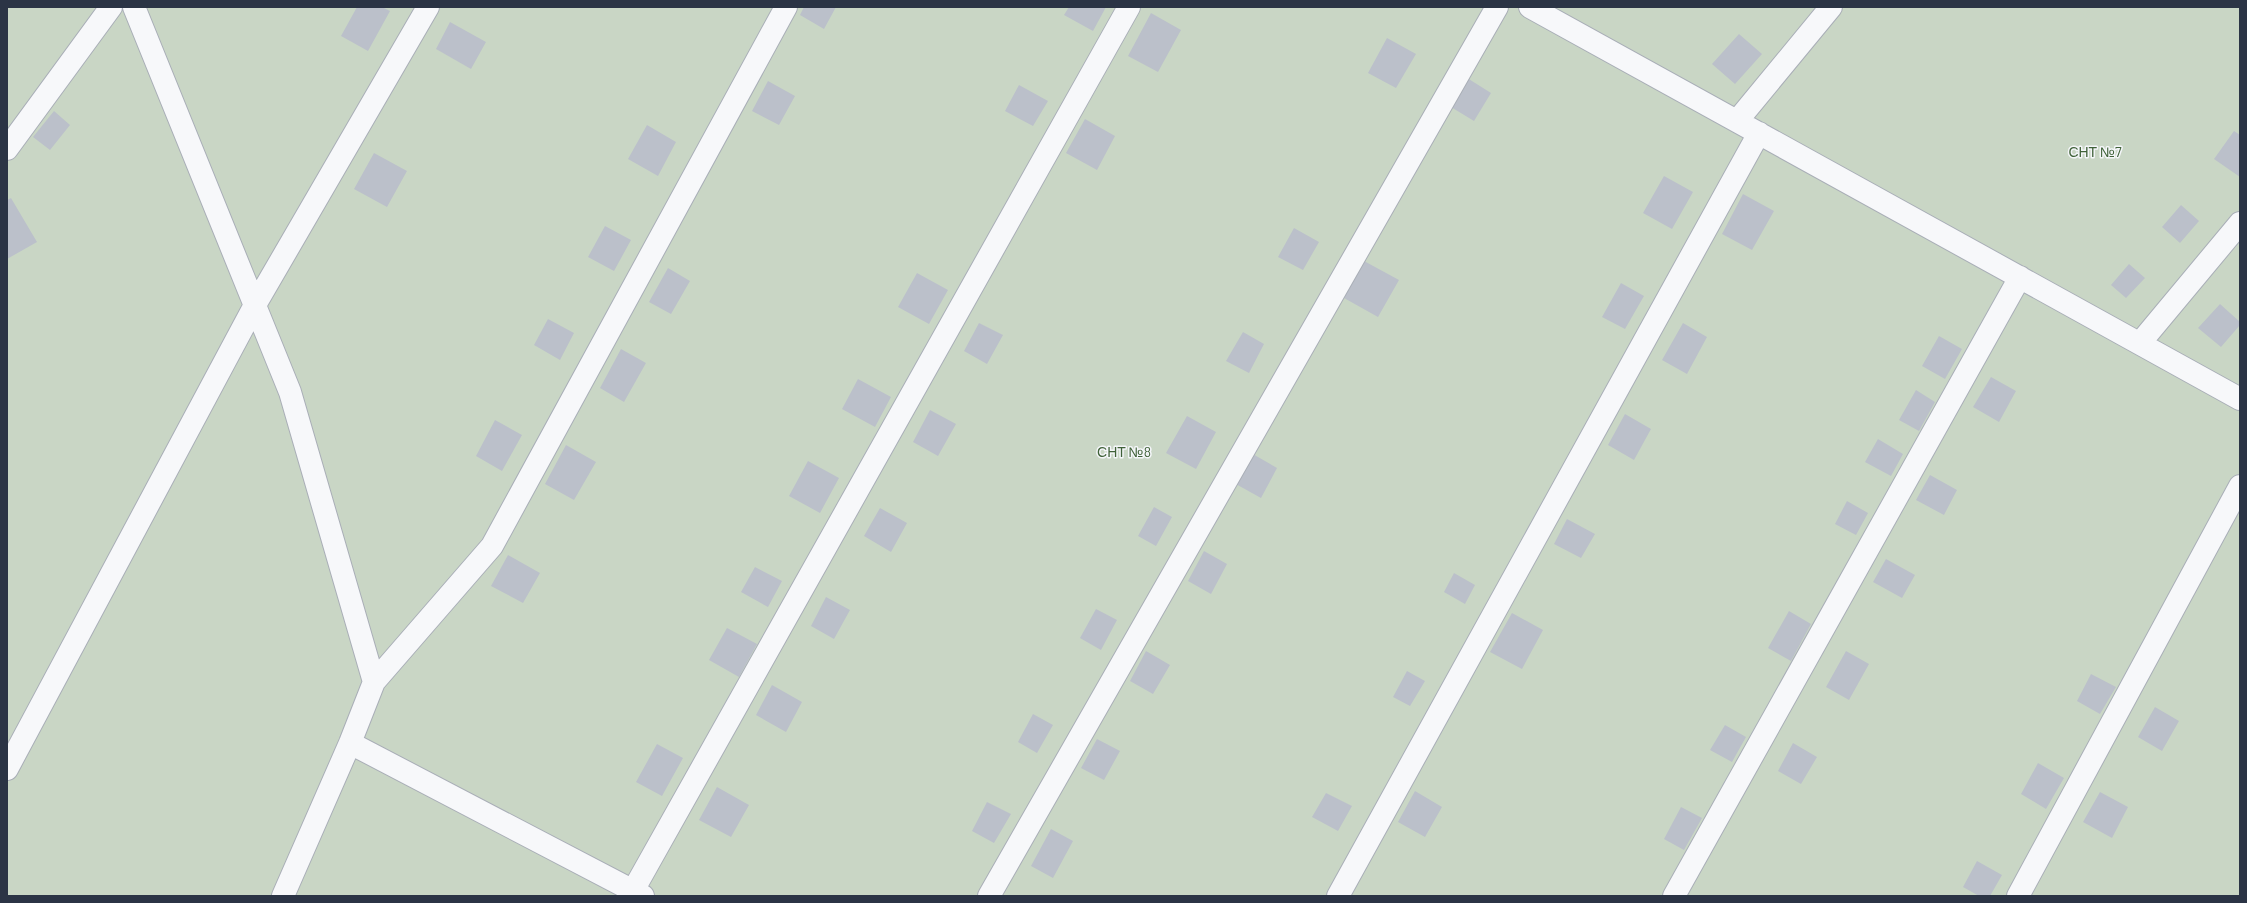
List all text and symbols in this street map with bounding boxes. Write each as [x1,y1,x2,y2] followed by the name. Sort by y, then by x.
[2068,143,2122,160] park label: СНТ №7
[1097,443,1151,460] park label: СНТ №8

